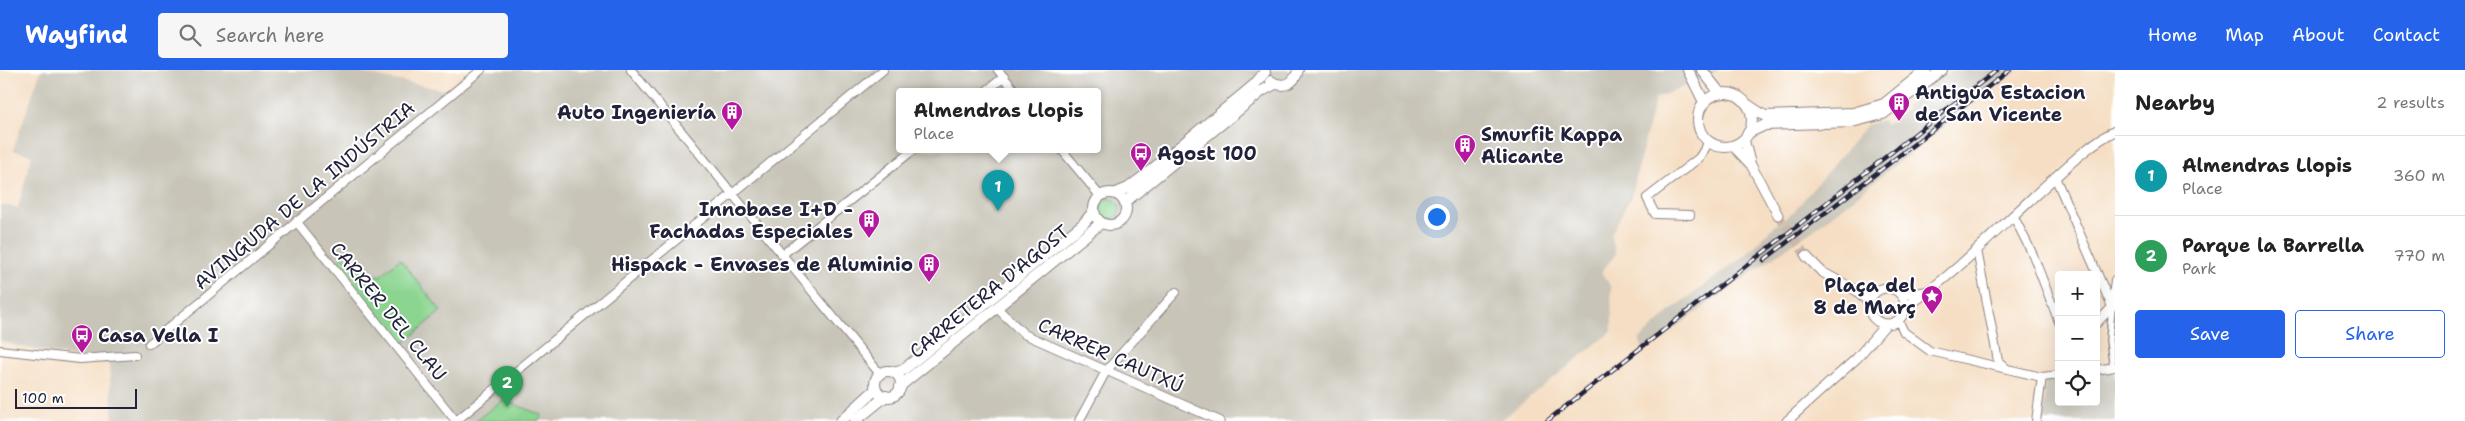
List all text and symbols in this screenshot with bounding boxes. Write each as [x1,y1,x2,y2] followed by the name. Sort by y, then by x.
[158,13,508,58] search box
[25,19,128,51] text: Wayfind
[176,21,204,49] icon: search
[216,23,324,48] text: Search here
[2148,23,2197,47] text: Home
[2225,23,2264,47] text: Map
[2292,23,2345,47] text: About
[2373,23,2440,47] text: Contact
[1915,80,2086,127] place label: Antigua Estacion de San Vicente
[896,88,1101,153] popup
[2135,89,2215,117] text: Nearby
[1887,91,1911,122] building icon: Antigua Estacion de San Vicente
[2376,92,2445,113] text: 2 results
[188,95,420,295] street label: AVINGUDA DE LA INDÚSTRIA
[914,98,1083,123] text: Almendras Llopis
[557,100,716,125] place label: Auto Ingeniería
[720,100,744,131] building icon: Auto Ingeniería
[1481,122,1622,169] place label: Smurfit Kappa Alicante
[914,123,954,144] text: Place
[1453,133,1477,164] building icon: Smurfit Kappa Alicante
[1129,141,1153,172] bus stop icon: Agost 100
[1157,141,1257,166] place label: Agost 100
[2182,153,2352,178] text: Almendras Llopis
[2147,165,2155,186] text: 1
[2393,165,2445,186] text: 360 m
[982,170,1014,211] pin: 1
[2182,178,2223,199] text: Place
[650,197,853,244] place label: Innobase I+D - Fachadas Especiales
[1424,204,1450,230] your location
[857,208,881,239] building icon: Innobase I+D - Fachadas Especiales
[904,219,1075,364] street label: CARRETERA D'AGOST
[2182,233,2364,258] text: Parque la Barrella
[325,237,452,386] street label: CARRER DEL CLAU
[2145,245,2157,266] text: 2
[2393,245,2445,266] text: 770 m
[611,252,913,277] place label: Hispack - Envases de Aluminio
[917,252,941,283] building icon: Hispack - Envases de Aluminio
[2182,258,2216,279] text: Park
[2055,271,2100,406] map controls
[2055,271,2100,316] button: +
[1813,273,1916,320] place label: Plaça del 8 de Març
[1920,284,1944,315] place icon: Plaça del 8 de Març
[2135,310,2285,358] button: Save
[2295,310,2445,358] button: Share
[1034,311,1188,399] street label: CARRER CAUTXÚ
[2055,316,2100,361] button: −
[70,323,94,354] bus stop icon: Casa Vella I
[98,323,219,348] place label: Casa Vella I
[2055,361,2100,406] button: locate
[491,366,523,407] pin: 2
[15,386,138,409] scale bar
[22,389,64,407] text: 100 m

